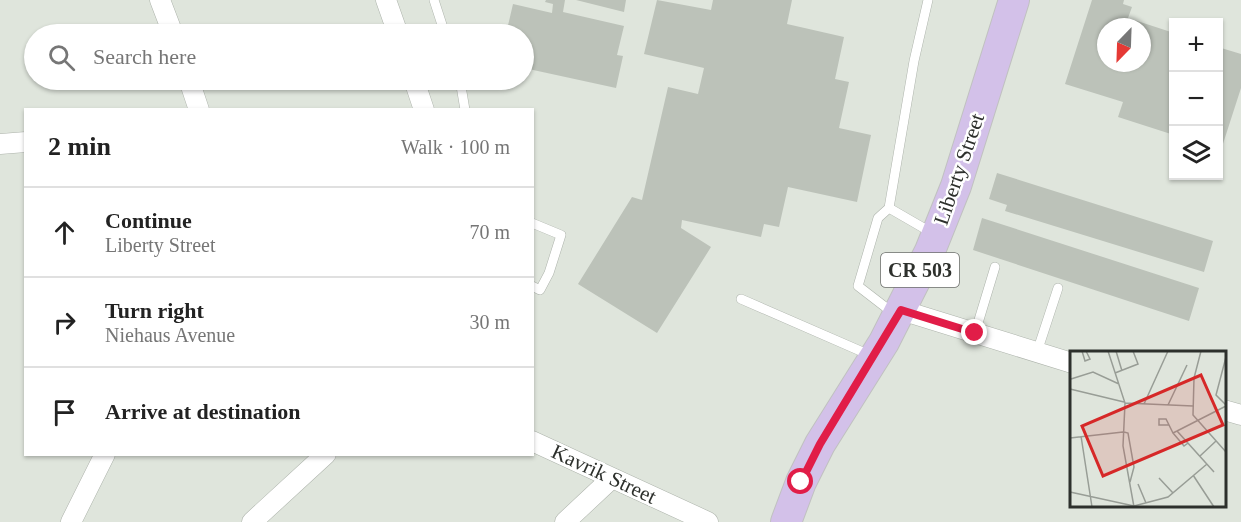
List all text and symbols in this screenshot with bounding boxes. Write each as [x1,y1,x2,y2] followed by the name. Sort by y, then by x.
[1097,18,1151,72] north arrow
[1169,18,1223,180] map controls
[1169,18,1223,72] button: +
[24,24,534,90] search box
[45,41,78,74] icon: search
[93,44,196,69] text: Search here
[1169,72,1223,126] button: −
[929,110,989,228] street label: Liberty Street
[1169,126,1223,180] button: layers
[48,132,111,161] text: 2 min
[401,136,510,158] text: Walk · 100 m
[105,208,192,233] text: Continue
[48,216,81,249] icon: ahead
[469,221,510,243] text: 70 m
[105,234,216,256] text: Liberty Street
[881,253,959,287] road number: CR 503
[105,298,204,323] text: Turn right
[48,306,81,339] icon: right
[469,311,510,333] text: 30 m
[961,319,987,345] route end
[105,324,235,346] text: Niehaus Avenue
[1070,351,1226,507] inset map
[48,396,81,429] icon: arrive
[105,399,301,424] text: Arrive at destination
[548,439,660,509] street label: Kavrik Street
[787,468,813,494] route start

